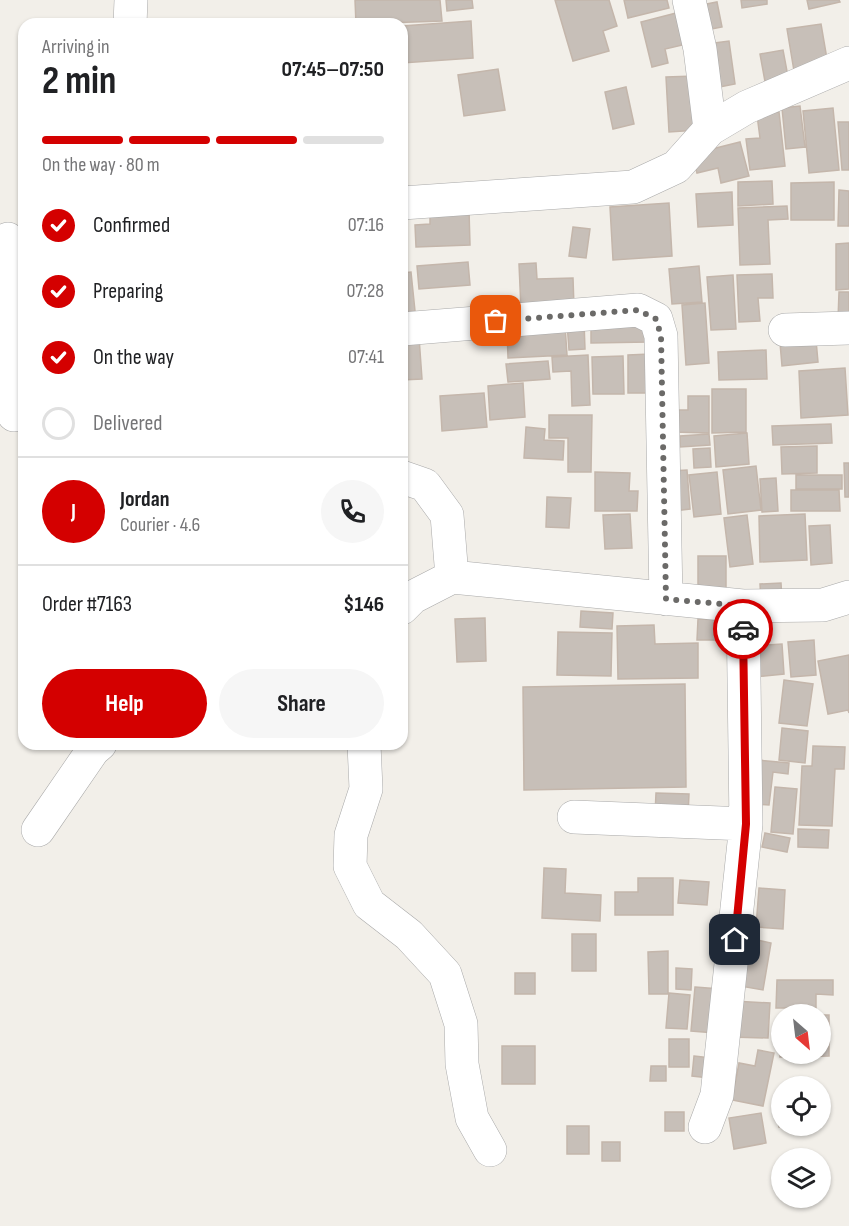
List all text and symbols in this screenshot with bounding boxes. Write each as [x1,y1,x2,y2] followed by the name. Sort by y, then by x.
[42,35,110,59] text: Arriving in
[281,56,384,83] text: 07:45–07:50
[42,58,116,105] text: 2 min
[42,153,160,177] text: On the way · 80 m
[42,209,75,242] icon: check
[93,212,170,239] text: Confirmed
[348,213,384,237] text: 07:16
[42,275,75,308] icon: check
[93,278,163,305] text: Preparing
[346,279,384,303] text: 07:28
[470,295,521,346] pin
[479,304,512,337] icon: bag
[42,341,75,374] icon: check
[93,344,174,371] text: On the way
[348,345,384,369] text: 07:41
[93,410,162,437] text: Delivered
[321,480,384,543] button: phone
[120,486,169,513] text: Jordan
[71,498,76,525] text: J
[120,513,200,537] text: Courier · 4.6
[42,591,132,618] text: Order #7163
[343,591,384,618] text: $146
[713,599,773,659] courier
[727,613,760,646] icon: car
[42,669,207,738] button: Help
[219,669,384,738] button: Share
[709,914,760,965] pin
[718,923,751,956] icon: home
[771,1004,831,1064] north arrow
[771,1004,831,1208] map controls
[771,1076,831,1136] button: locate
[771,1148,831,1208] button: layers

